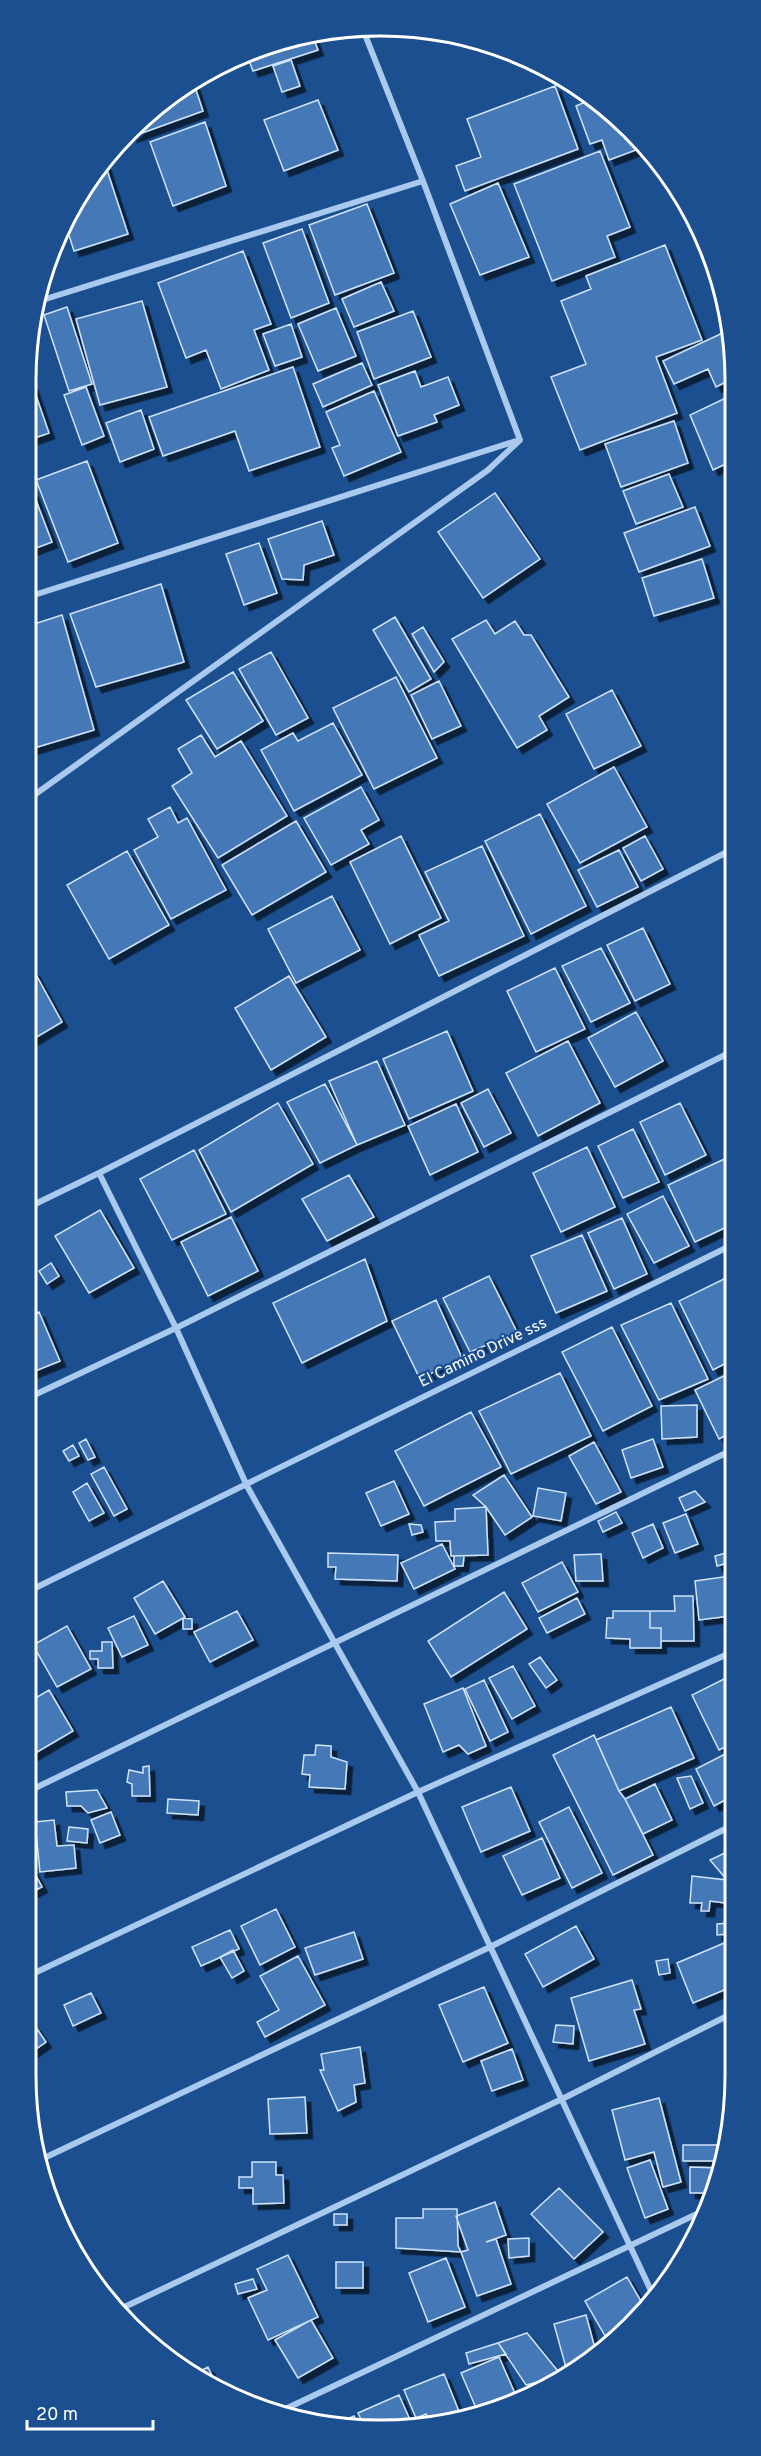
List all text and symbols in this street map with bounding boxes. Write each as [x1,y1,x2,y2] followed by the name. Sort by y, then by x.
[416,1313,550,1393] street label: El Camino Drive sss
[27,2393,153,2431] scale bar
[36,2404,78,2427] text: 20 m

